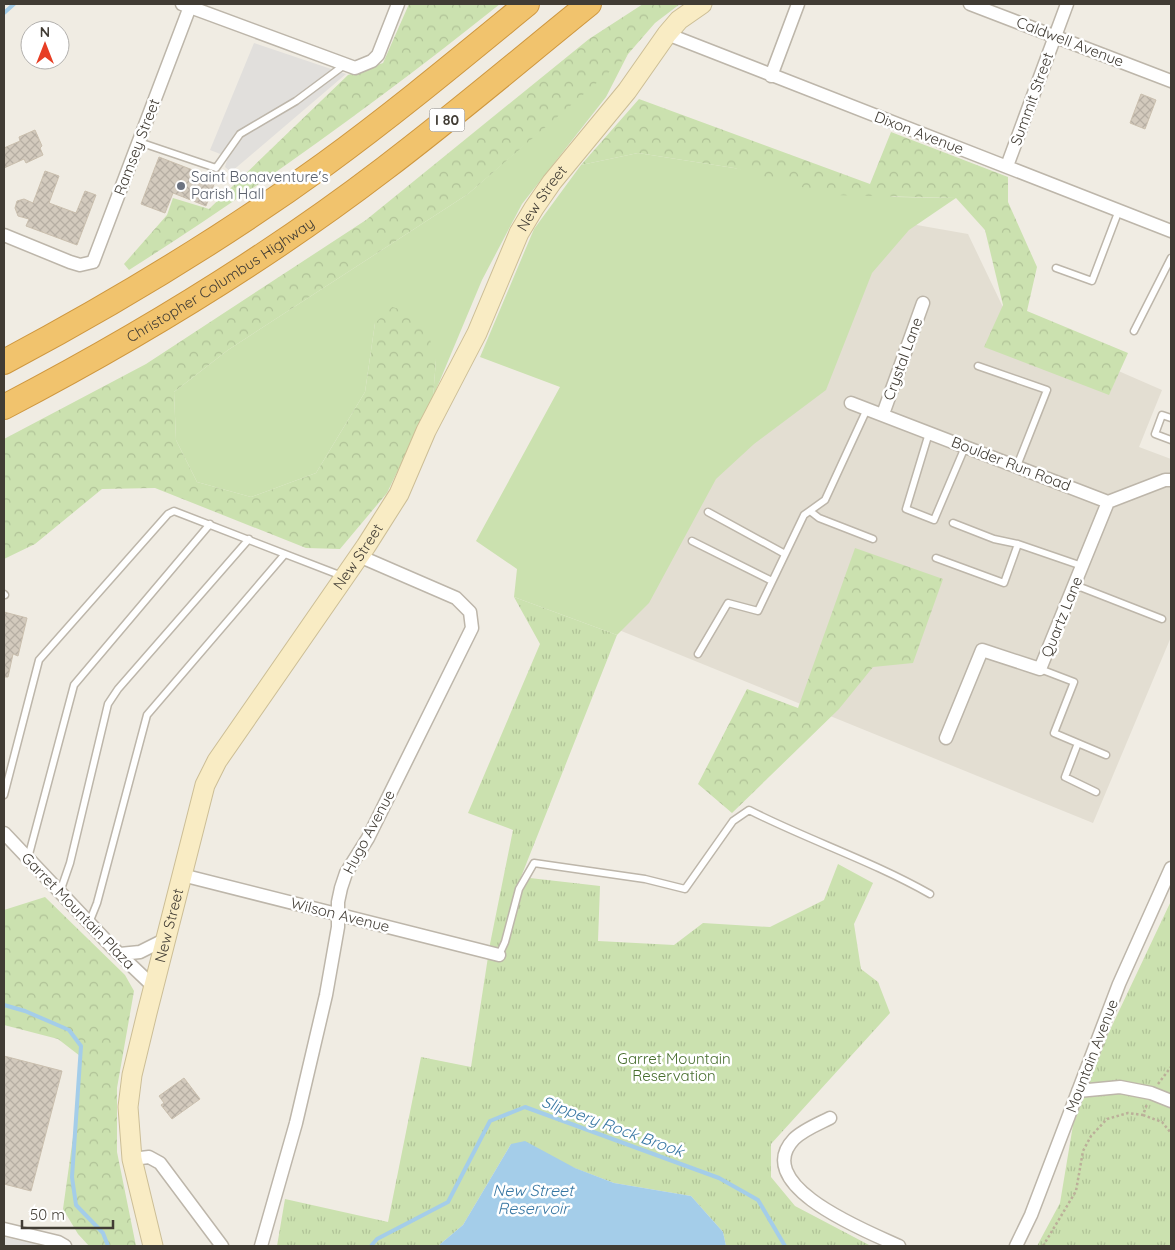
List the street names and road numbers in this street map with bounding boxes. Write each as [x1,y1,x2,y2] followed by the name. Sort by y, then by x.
[1014,12,1126,71] street label: Caldwell Avenue
[1006,50,1057,148] street label: Summit Street
[109,96,164,198] street label: Ramsey Street
[872,107,967,158] street label: Dixon Avenue
[430,108,464,132] road number: I 80
[512,161,571,235] street label: New Street
[123,213,318,346] street label: Christopher Columbus Highway
[879,315,926,403] street label: Crystal Lane
[949,432,1074,495] street label: Boulder Run Road
[329,520,387,593] street label: New Street
[1037,574,1086,660] street label: Quartz Lane
[338,786,399,877] street label: Hugo Avenue
[18,848,139,973] street label: Garret Mountain Plaza
[150,886,187,964] street label: New Street
[289,893,392,936] street label: Wilson Avenue
[1061,996,1122,1115] street label: Mountain Avenue

